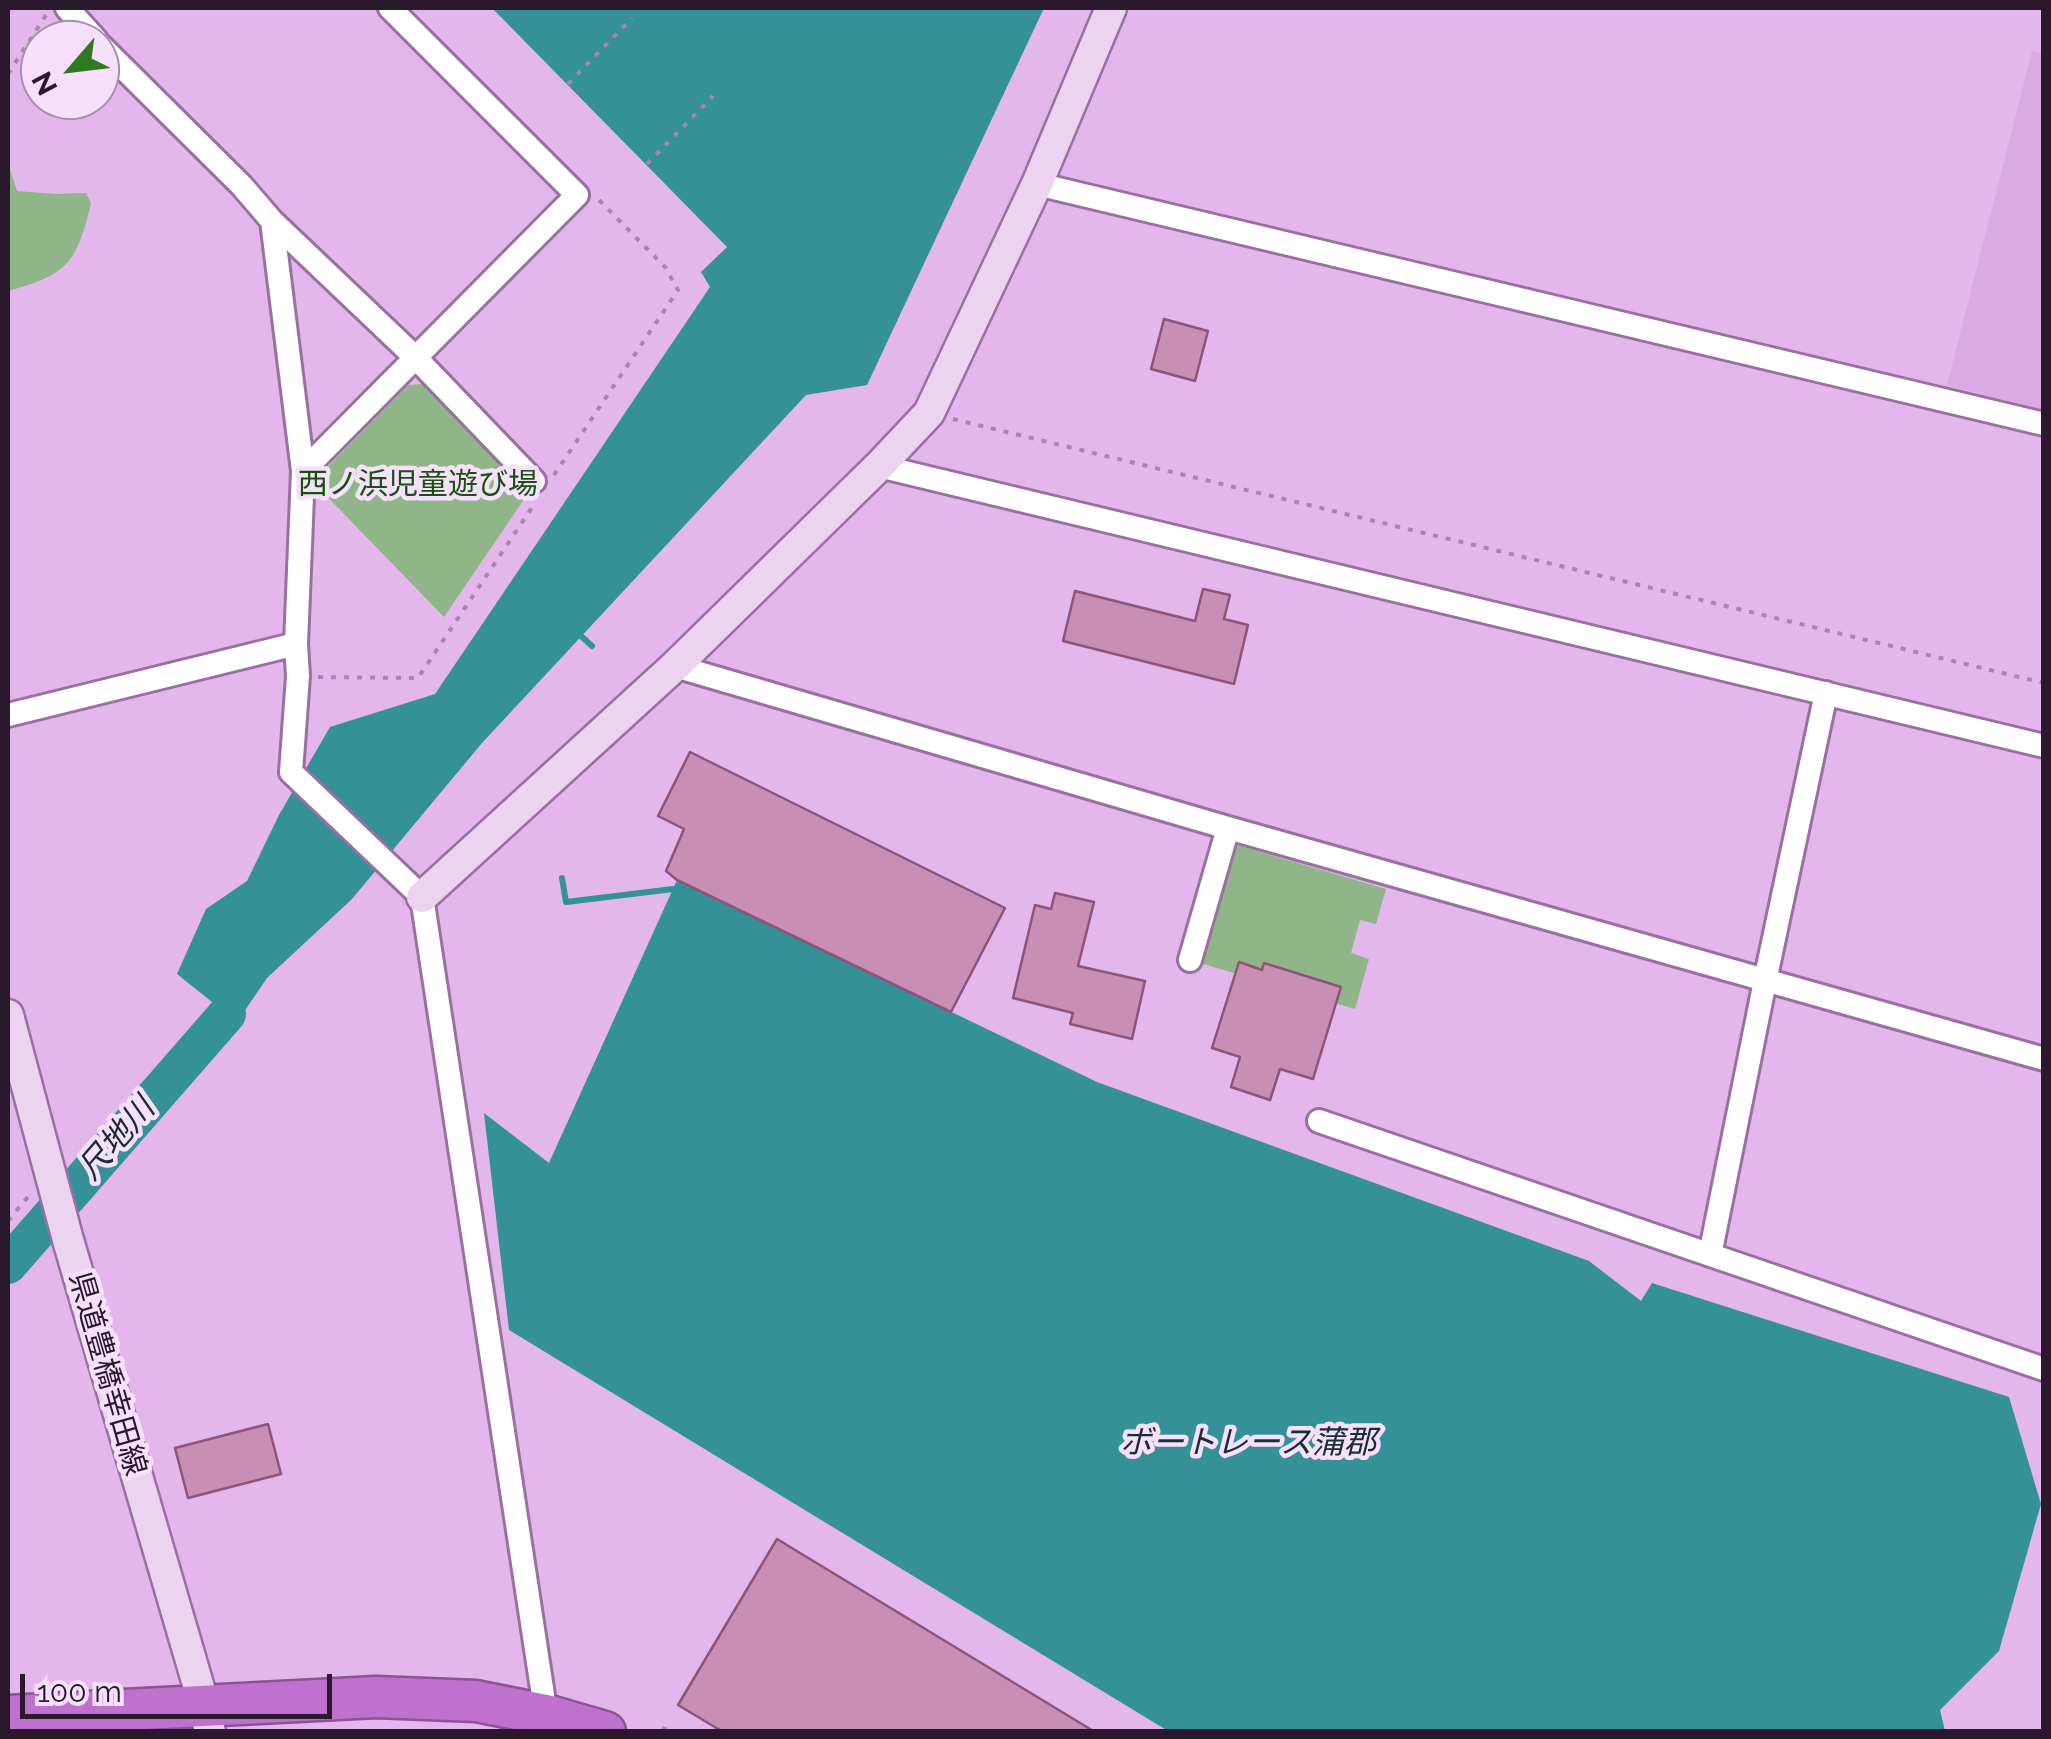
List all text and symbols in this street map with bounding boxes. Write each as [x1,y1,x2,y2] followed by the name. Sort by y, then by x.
[20,20,120,120] north arrow
[25,66,64,101] text: N
[298,467,538,503] park label: 西ノ浜児童遊び場
[71,1090,163,1188] water label: 尺地川
[61,1268,153,1480] street label: 県道豊橋幸田線
[1120,1424,1376,1462] water label: ボートレース蒲郡
[25,1654,338,1716] scale bar
[37,1674,122,1709] text: 100 m

